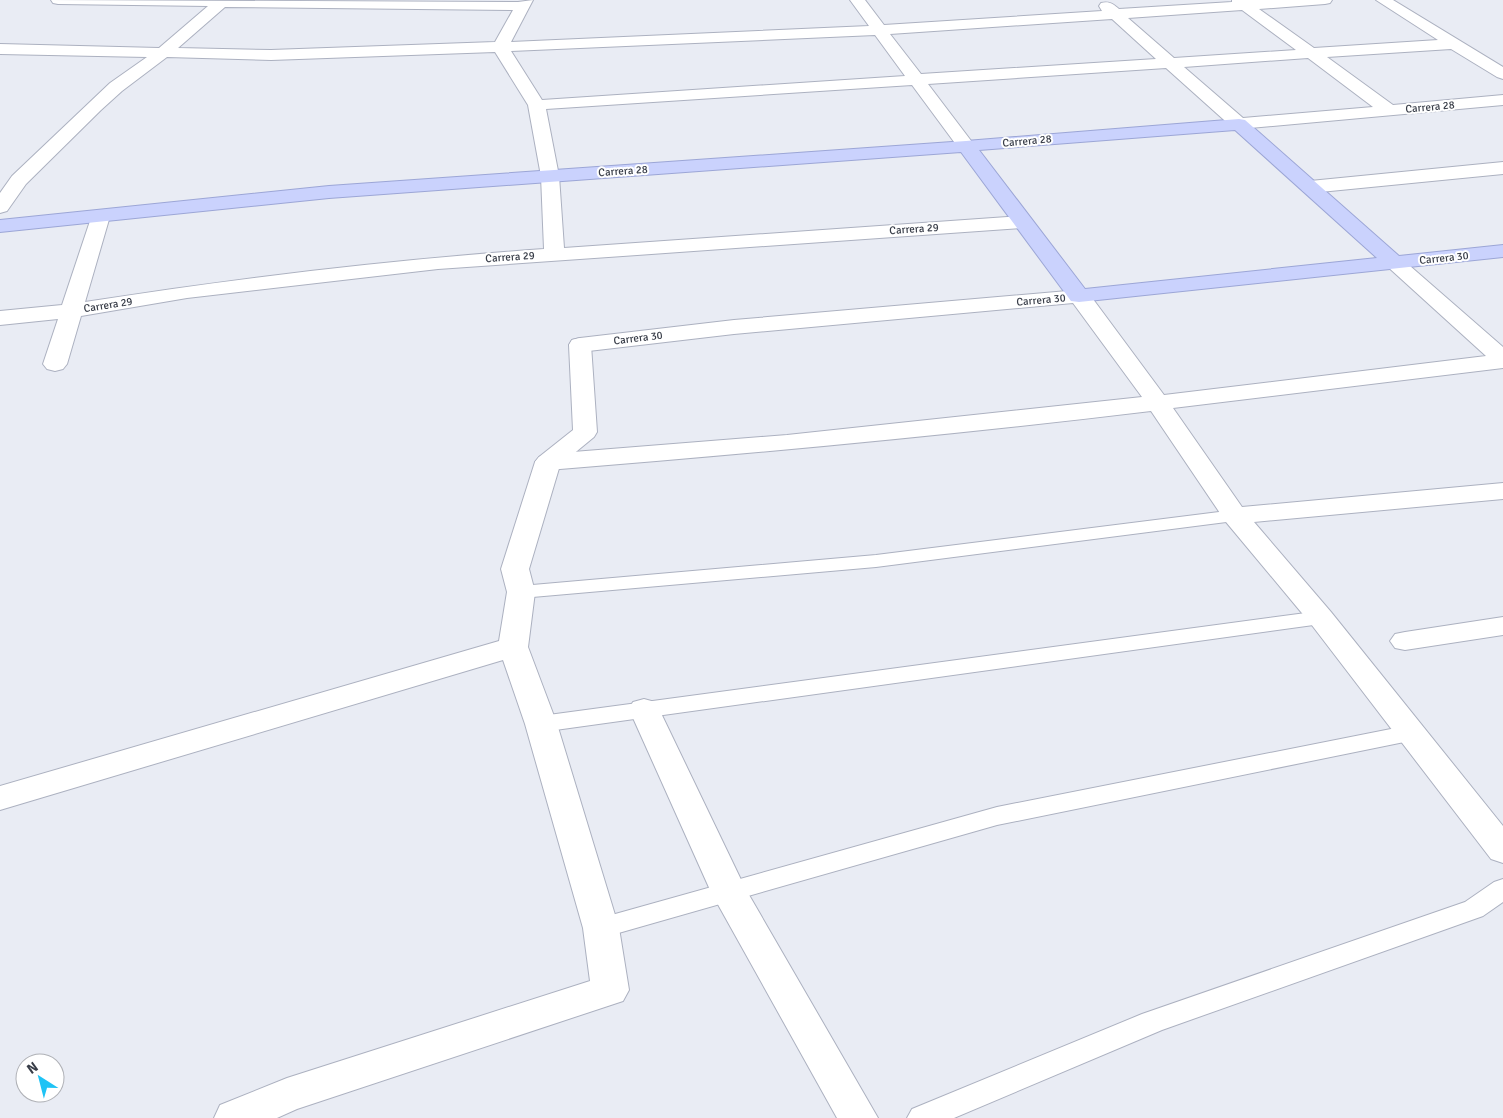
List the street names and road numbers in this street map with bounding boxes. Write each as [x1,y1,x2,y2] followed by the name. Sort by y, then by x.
[1405,98,1455,116] street label: Carrera 28
[1002,132,1052,150] street label: Carrera 28
[598,163,648,179] street label: Carrera 28
[889,221,939,237] street label: Carrera 29
[485,249,535,265] street label: Carrera 29
[1419,249,1469,267] street label: Carrera 30
[1016,291,1066,309] street label: Carrera 30
[83,295,133,315] street label: Carrera 29
[613,329,663,347] street label: Carrera 30

